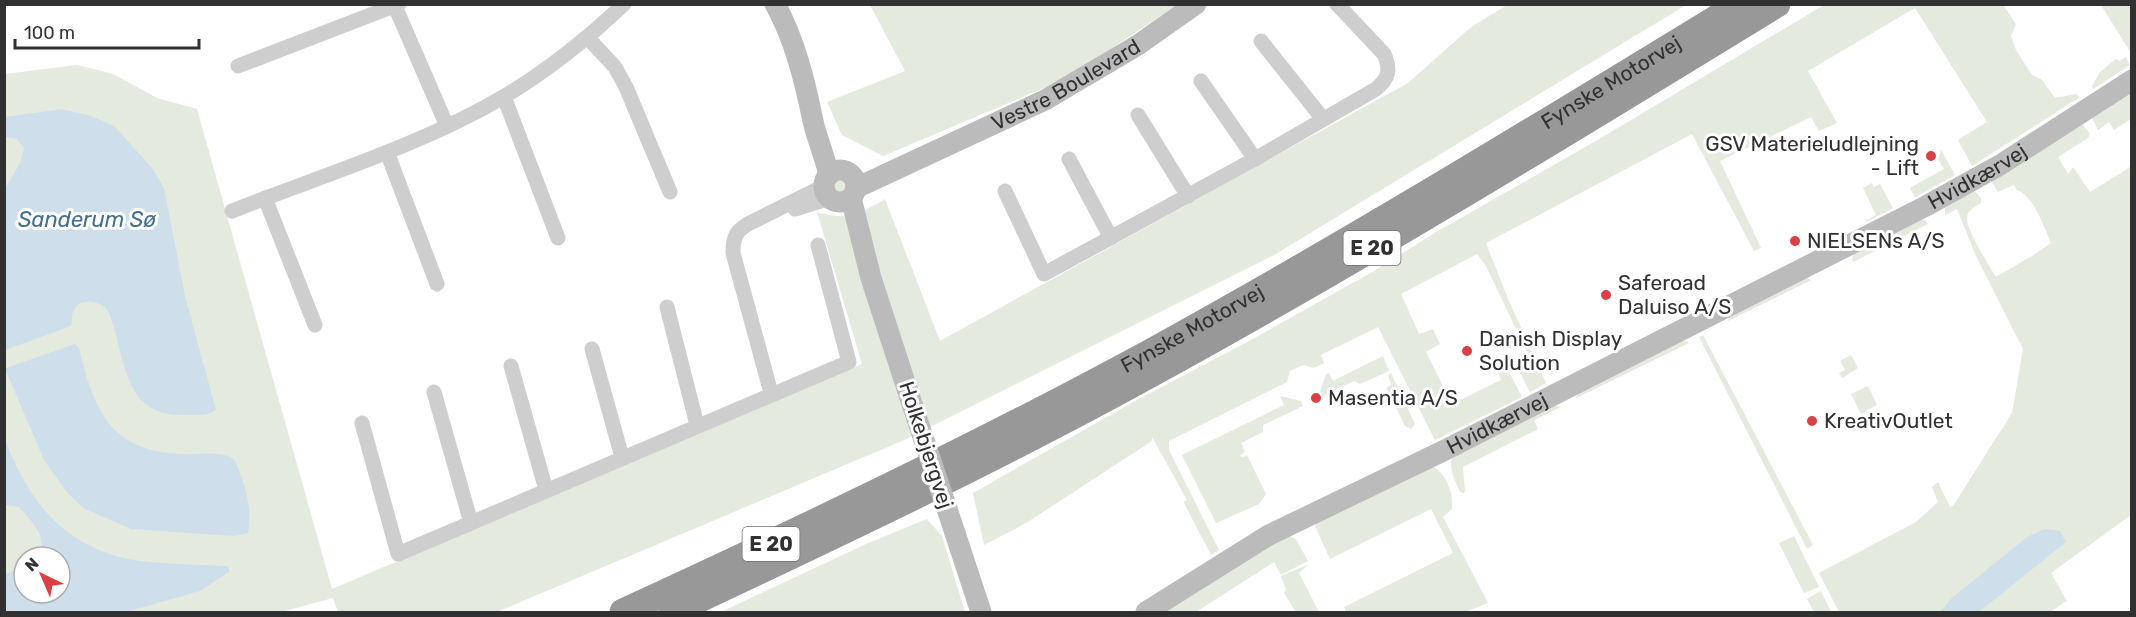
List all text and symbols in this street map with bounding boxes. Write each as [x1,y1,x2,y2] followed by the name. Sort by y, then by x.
[15,12,200,50] scale bar
[24,22,75,44] text: 100 m
[1536,30,1686,134] street label: Fynske Motorvej
[987,33,1145,135] street label: Vestre Boulevard
[1705,131,1919,180] place label: GSV Materieludlejning - Lift
[1923,138,2031,214] street label: Hvidkærvej
[1924,149,1938,163] marker: GSV Materieludlejning - Lift
[18,206,156,233] water label: Sanderum Sø
[1807,228,1945,253] place label: NIELSENs A/S
[1344,231,1400,265] road number: E 20
[1788,234,1802,248] marker: NIELSENs A/S
[1618,270,1731,319] place label: Saferoad Daluiso A/S
[1116,279,1268,378] street label: Fynske Motorvej
[1599,288,1613,302] marker: Saferoad Daluiso A/S
[1479,326,1623,375] place label: Danish Display Solution
[1460,344,1474,358] marker: Danish Display Solution
[894,378,959,512] street label: Holkebjergvej
[1328,385,1458,410] place label: Masentia A/S
[1442,387,1552,459] street label: Hvidkærvej
[1309,391,1323,405] marker: Masentia A/S
[1824,408,1953,433] place label: KreativOutlet
[1805,414,1819,428] marker: KreativOutlet
[742,527,800,561] road number: E 20
[12,545,72,605] north arrow
[21,554,43,575] text: N

